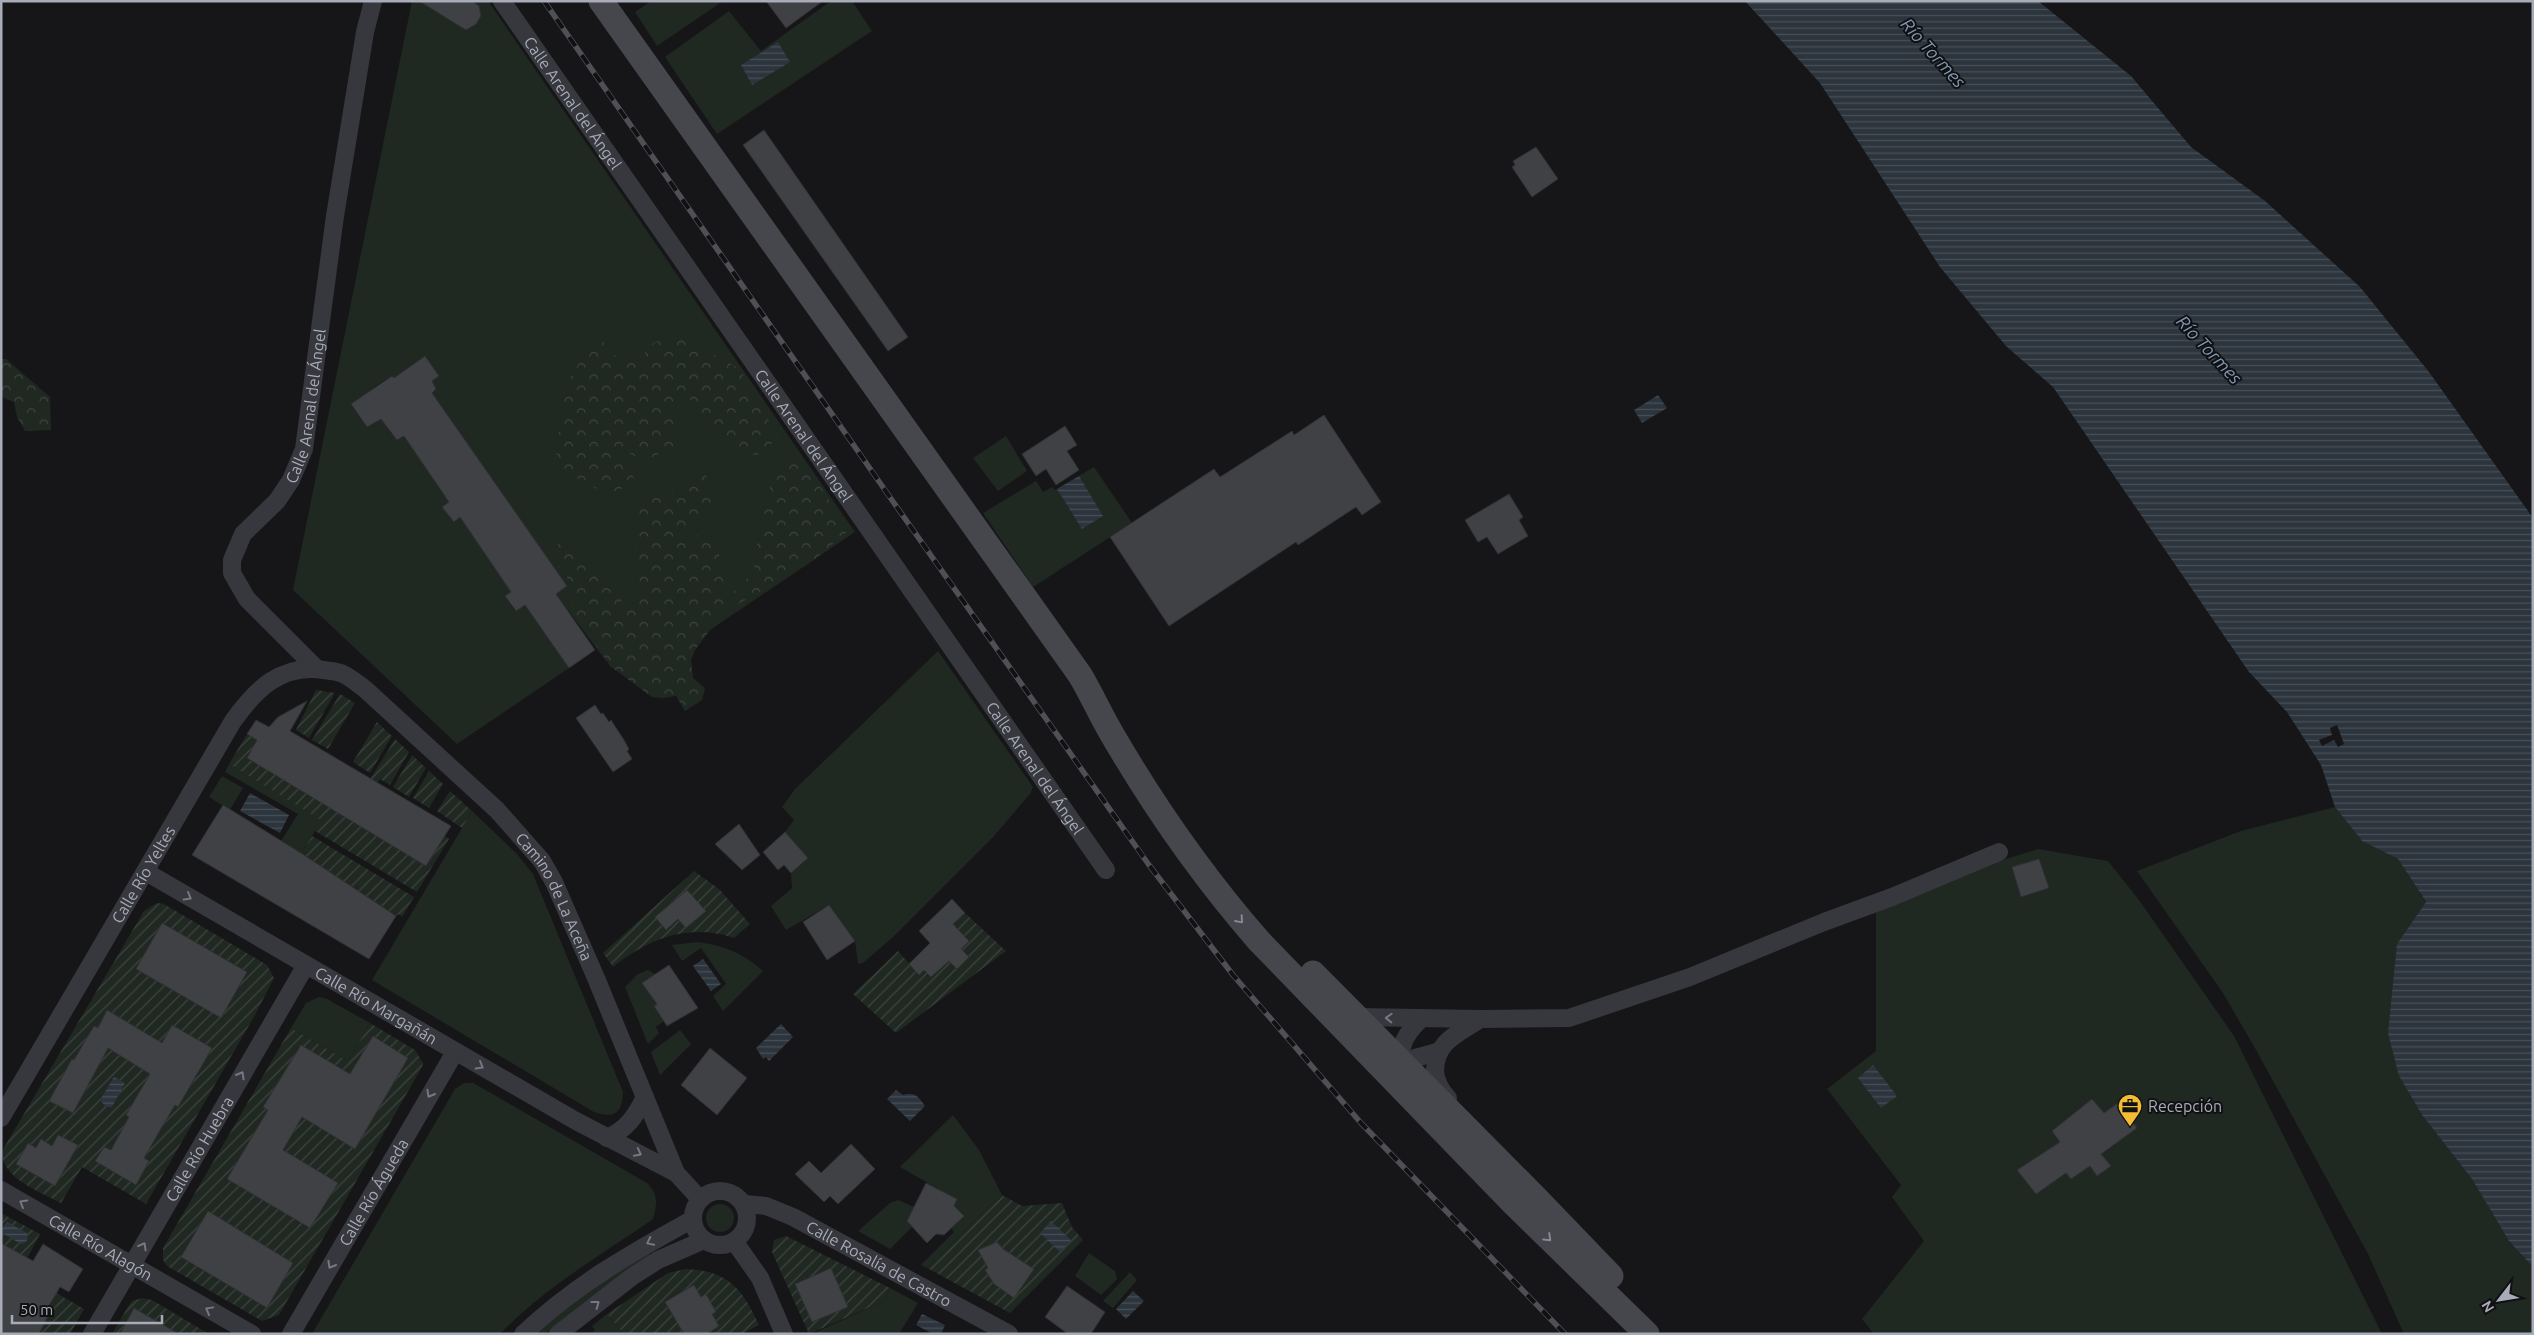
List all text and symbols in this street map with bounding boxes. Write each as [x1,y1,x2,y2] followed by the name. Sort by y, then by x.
[1897,14,1970,91] water label: Río Tormes
[520,33,625,173] street label: Calle Arenal del Ángel
[2173,311,2247,388] water label: Río Tormes
[282,328,329,486] street label: Calle Arenal del Ángel
[752,366,856,505] street label: Calle Arenal del Ángel
[983,698,1087,838] street label: Calle Arenal del Ángel
[108,823,179,926] street label: Calle Río Yeltes
[512,829,596,963] street label: Camino de La Aceña
[183,891,192,901] one-way arrow
[1235,914,1243,923] one-way arrow
[312,963,440,1048] street label: Calle Río Margañán
[1385,1013,1392,1023] one-way arrow
[475,1060,484,1070] one-way arrow
[235,1071,245,1080] one-way arrow
[427,1089,437,1098] one-way arrow
[162,1093,237,1205] street label: Calle Río Huebra
[2117,1093,2143,1127] office icon: Recepción
[2148,1097,2222,1115] place label: Recepción
[335,1135,412,1249] street label: Calle Río Águeda
[632,1147,641,1157] one-way arrow
[19,1199,28,1209] one-way arrow
[46,1210,156,1284] street label: Calle Río Alagón
[803,1217,955,1310] street label: Calle Rosalía de Castro
[1542,1232,1551,1241] one-way arrow
[646,1236,655,1246] one-way arrow
[136,1242,146,1251] one-way arrow
[327,1259,337,1268] one-way arrow
[2474,1275,2524,1325] north arrow
[12,1292,162,1324] scale bar
[2478,1298,2497,1315] text: N
[20,1301,53,1318] text: 50 m
[590,1301,599,1309] one-way arrow
[205,1306,214,1316] one-way arrow

